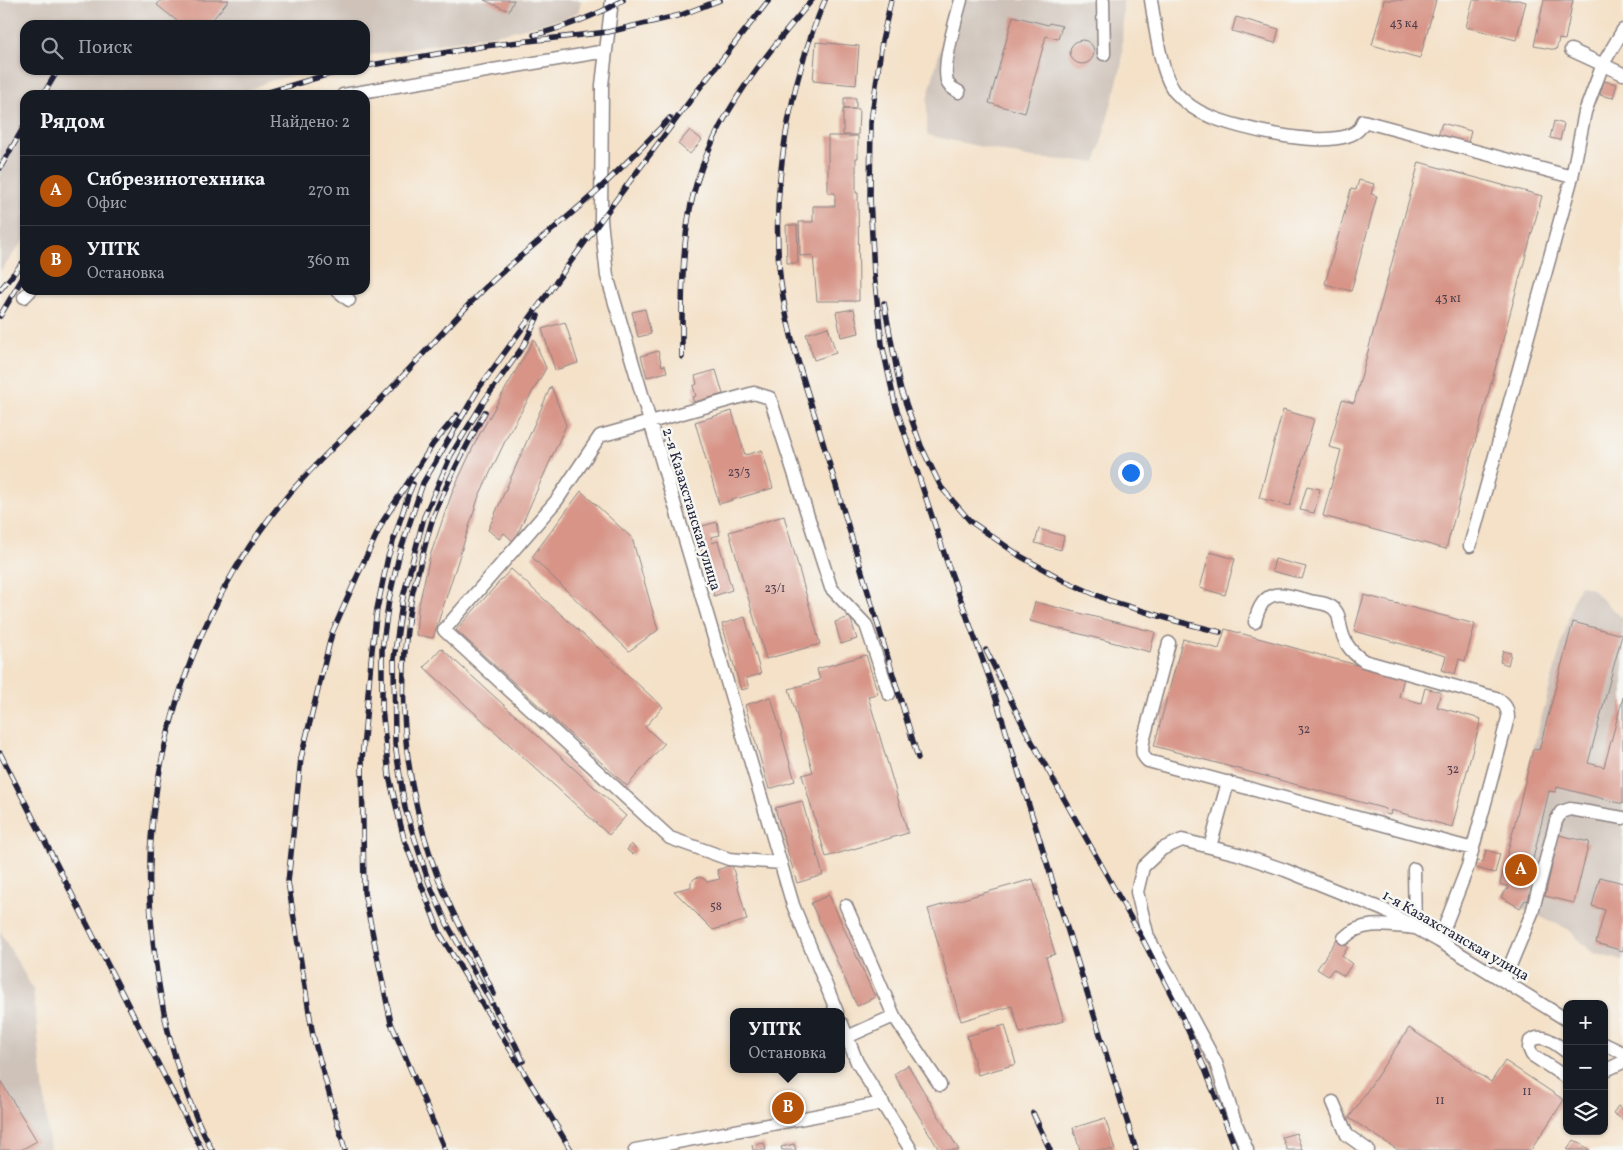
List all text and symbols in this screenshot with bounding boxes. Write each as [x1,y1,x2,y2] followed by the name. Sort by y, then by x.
[1390,16,1418,32] house number: 43 к4
[20,20,370,75] search box
[38,34,66,62] icon: search
[78,35,132,61] text: Поиск
[40,108,105,137] text: Рядом
[270,112,350,134] text: Найдено: 2
[87,167,265,193] text: Сибрезинотехника
[50,180,62,202] text: A
[308,180,350,202] text: 270 m
[87,193,127,215] text: Офис
[87,237,140,263] text: УПТК
[51,250,61,272] text: B
[307,250,350,272] text: 360 m
[87,263,165,285] text: Остановка
[1435,291,1461,307] house number: 43 к1
[656,425,725,593] street label: 2-я Казахстанская улица
[1118,460,1144,486] your location
[728,465,750,481] house number: 23/3
[765,581,785,597] house number: 23/1
[1298,722,1310,738] house number: 32
[1447,762,1459,778] house number: 32
[1505,851,1537,889] pin: A
[1378,886,1533,987] street label: 1-я Казахстанская улица
[710,899,722,915] house number: 58
[1563,1000,1608,1135] map controls
[1563,1000,1608,1045] button: +
[730,1008,845,1073] popup
[749,1017,802,1043] text: УПТК
[749,1043,826,1065] text: Остановка
[1563,1045,1608,1090] button: −
[1522,1084,1532,1100] house number: 11
[772,1089,804,1127] pin: B
[1563,1090,1608,1135] button: layers
[1435,1093,1445,1109] house number: 11

